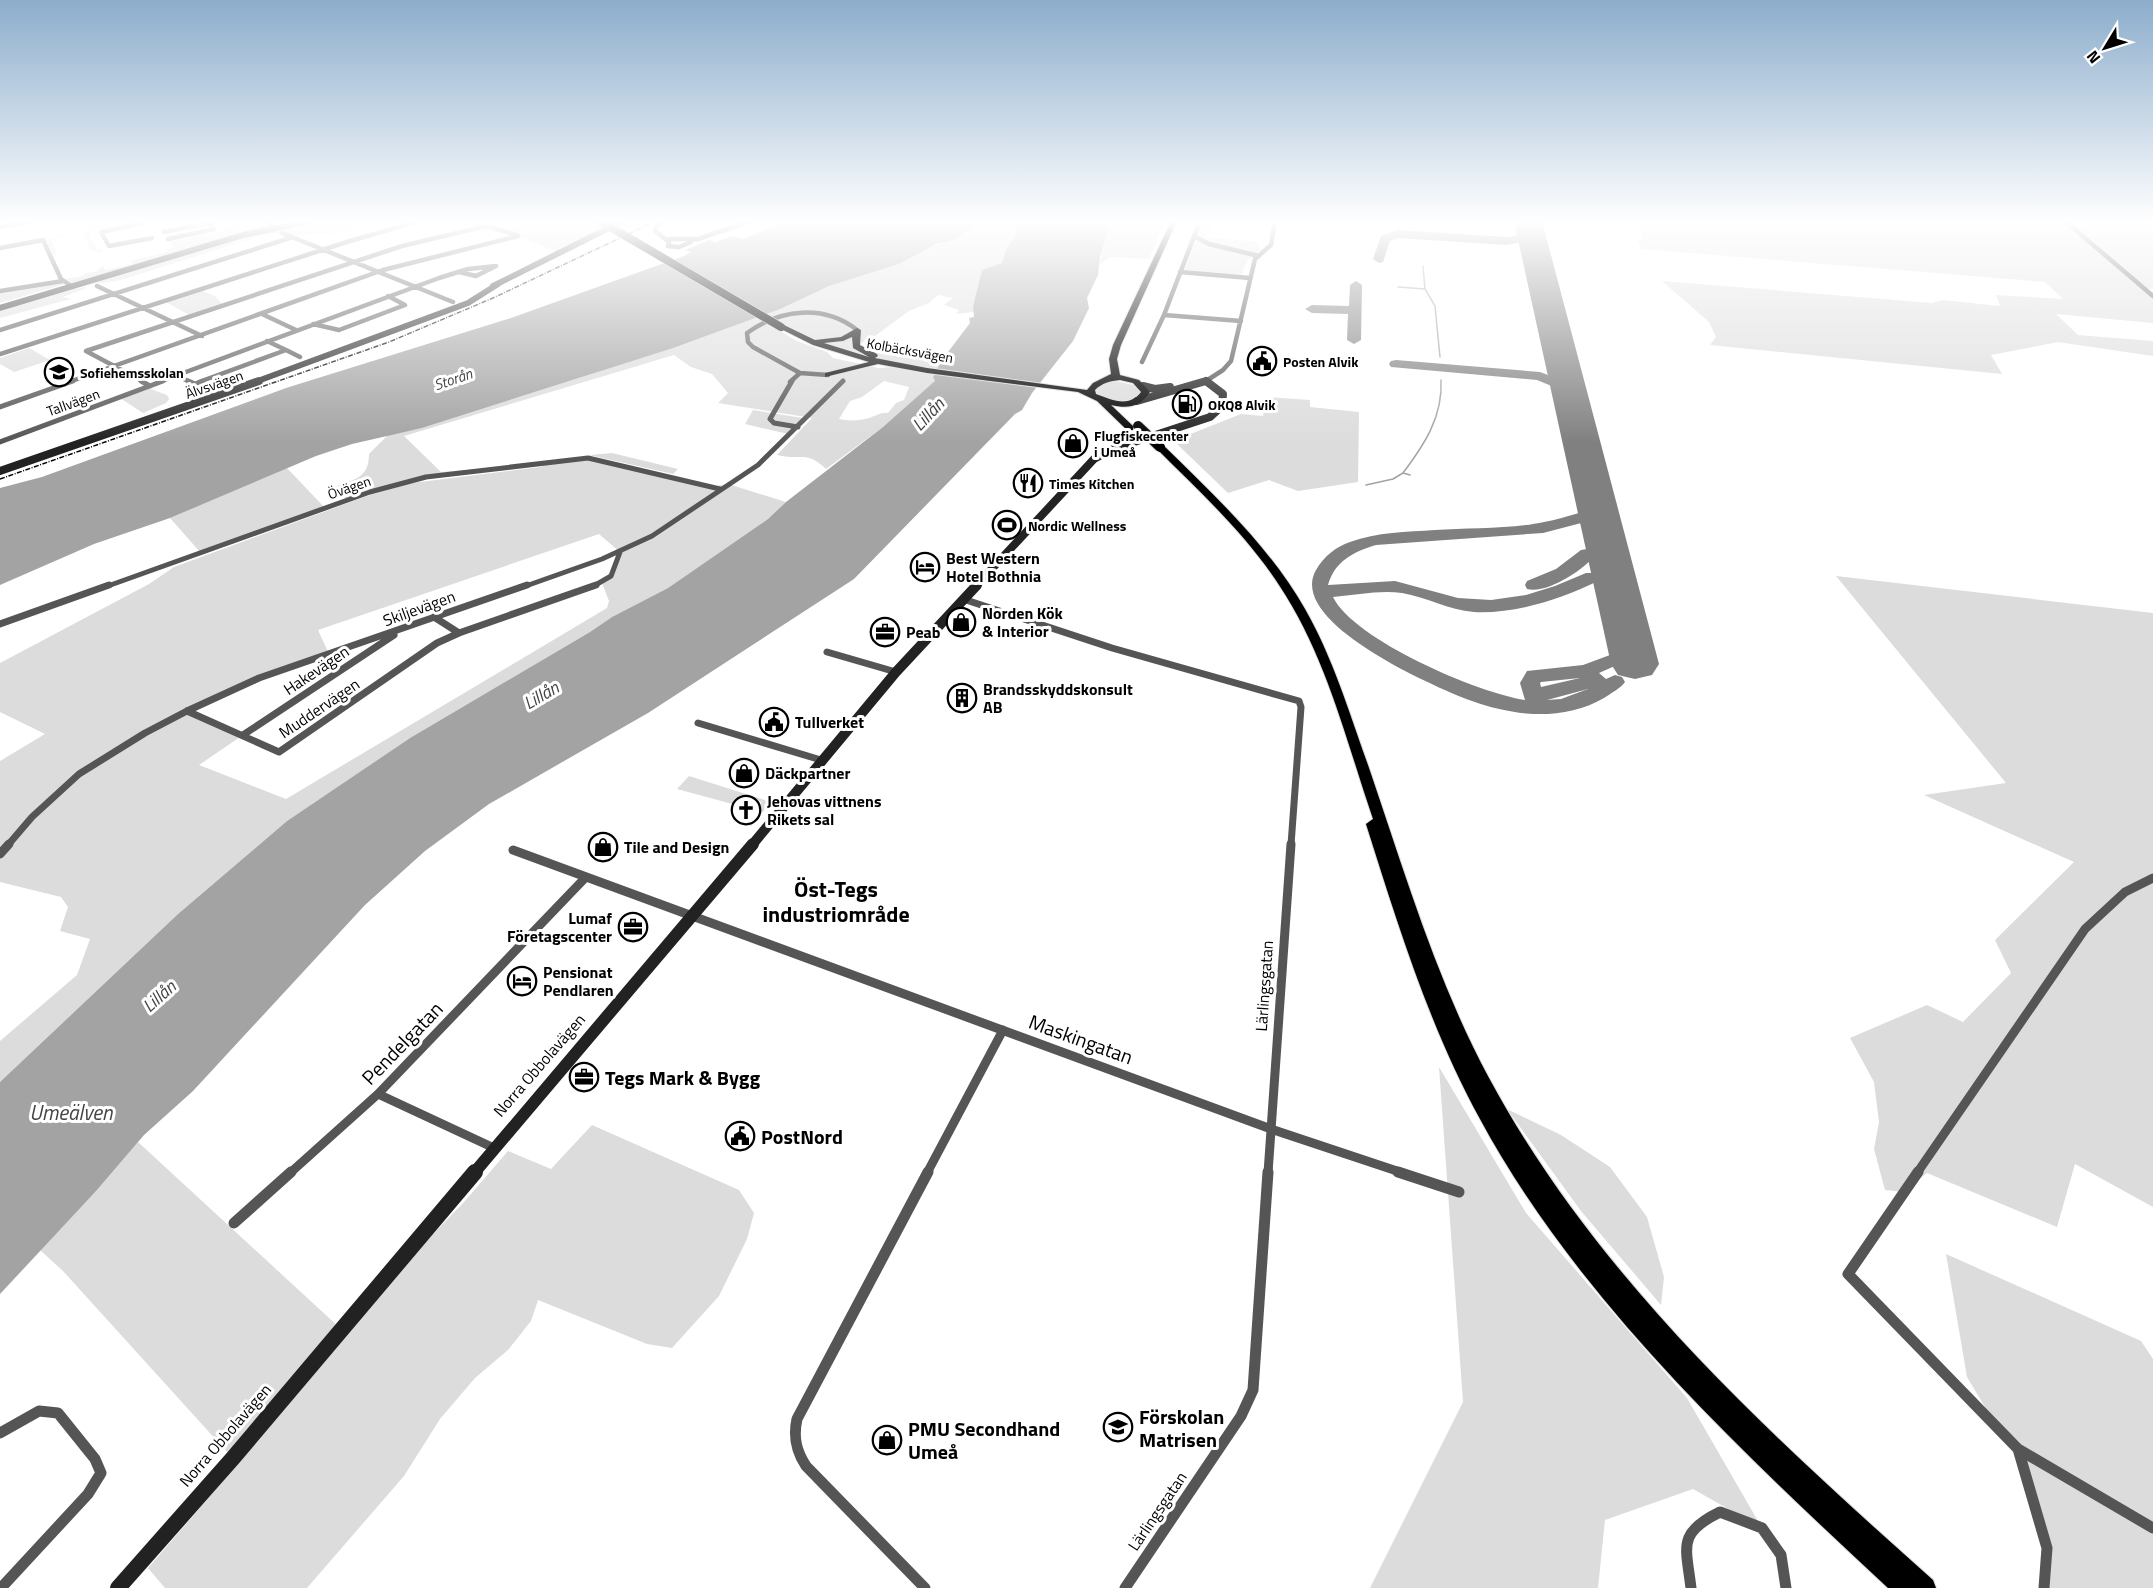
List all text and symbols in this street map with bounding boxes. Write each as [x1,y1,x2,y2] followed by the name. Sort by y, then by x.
[2075,18,2135,78] north arrow
[2080,45,2106,69] text: N
[865,332,955,368] street label: Kolbäcksvägen
[1246,345,1278,377] public building icon: Posten Alvik
[1283,351,1359,372] place label: Posten Alvik
[43,356,75,388] school or university icon: Sofiehemsskolan
[80,362,184,383] place label: Sofiehemsskolan
[431,362,476,396] water label: Storån
[182,364,246,404] street label: Älvsvägen
[44,383,102,421] street label: Tallvägen
[1171,388,1203,420] fuel station icon: OKQ8 Alvik
[905,390,951,437] water label: Lillån
[1208,394,1276,415] place label: OKQ8 Alvik
[1094,425,1188,462] place label: Flugfiskecenter i Umeå
[1057,427,1089,459] shop icon: Flugfiskecenter i Umeå
[1012,467,1044,499] restaurant icon: Times Kitchen
[324,470,374,504] street label: Övägen
[1049,473,1134,494] place label: Times Kitchen
[991,509,1023,541] sports icon: Nordic Wellness
[1028,515,1127,536] place label: Nordic Wellness
[946,546,1041,588] place label: Best Western Hotel Bothnia
[909,551,941,583] hotel icon: Best Western Hotel Bothnia
[379,584,459,632] street label: Skiljevägen
[982,601,1063,643] place label: Norden Kök & Interior
[945,606,977,638] shop icon: Norden Kök & Interior
[869,616,901,648] office icon: Peab
[906,620,941,644] place label: Peab
[278,639,354,701] street label: Hakevägen
[274,672,364,744] street label: Muddervägen
[518,673,565,716] water label: Lillån
[983,677,1133,719] place label: Brandsskyddskonsult AB
[946,682,978,714] building icon: Brandsskyddskonsult AB
[758,706,790,738] public building icon: Tullverket
[795,710,864,734] place label: Tullverket
[728,757,760,789] shop icon: Däckpartner
[765,761,850,785] place label: Däckpartner
[767,789,881,831] place label: Jehovas vittnens Rikets sal
[730,794,762,826] church icon: Jehovas vittnens Rikets sal
[587,831,619,863] shop icon: Tile and Design
[624,835,729,859] place label: Tile and Design
[762,872,910,931] district label: Öst-Tegs industriområde
[507,906,612,948] place label: Lumaf Företagscenter
[617,911,649,943] office icon: Lumaf Företagscenter
[1249,940,1279,1032] street label: Lärlingsgatan
[543,960,614,1002] place label: Pensionat Pendlaren
[506,965,538,997] hotel icon: Pensionat Pendlaren
[136,973,183,1018] water label: Lillån
[354,994,450,1092] street label: Pendelgatan
[1025,1006,1137,1072] street label: Maskingatan
[487,1008,591,1122] street label: Norra Obbolavägen
[568,1061,600,1093] office icon: Tegs Mark & Bygg
[605,1062,760,1093] place label: Tegs Mark & Bygg
[30,1096,113,1128] water label: Umeälven
[724,1120,756,1152] public building icon: PostNord
[761,1121,843,1152] place label: PostNord
[173,1378,277,1492] street label: Norra Obbolavägen
[1139,1401,1224,1455] place label: Förskolan Matrisen
[1102,1411,1134,1443] school or university icon: Förskolan Matrisen
[908,1413,1060,1467] place label: PMU Secondhand Umeå
[871,1424,903,1456] shop icon: PMU Secondhand Umeå
[1122,1467,1192,1555] street label: Lärlingsgatan

